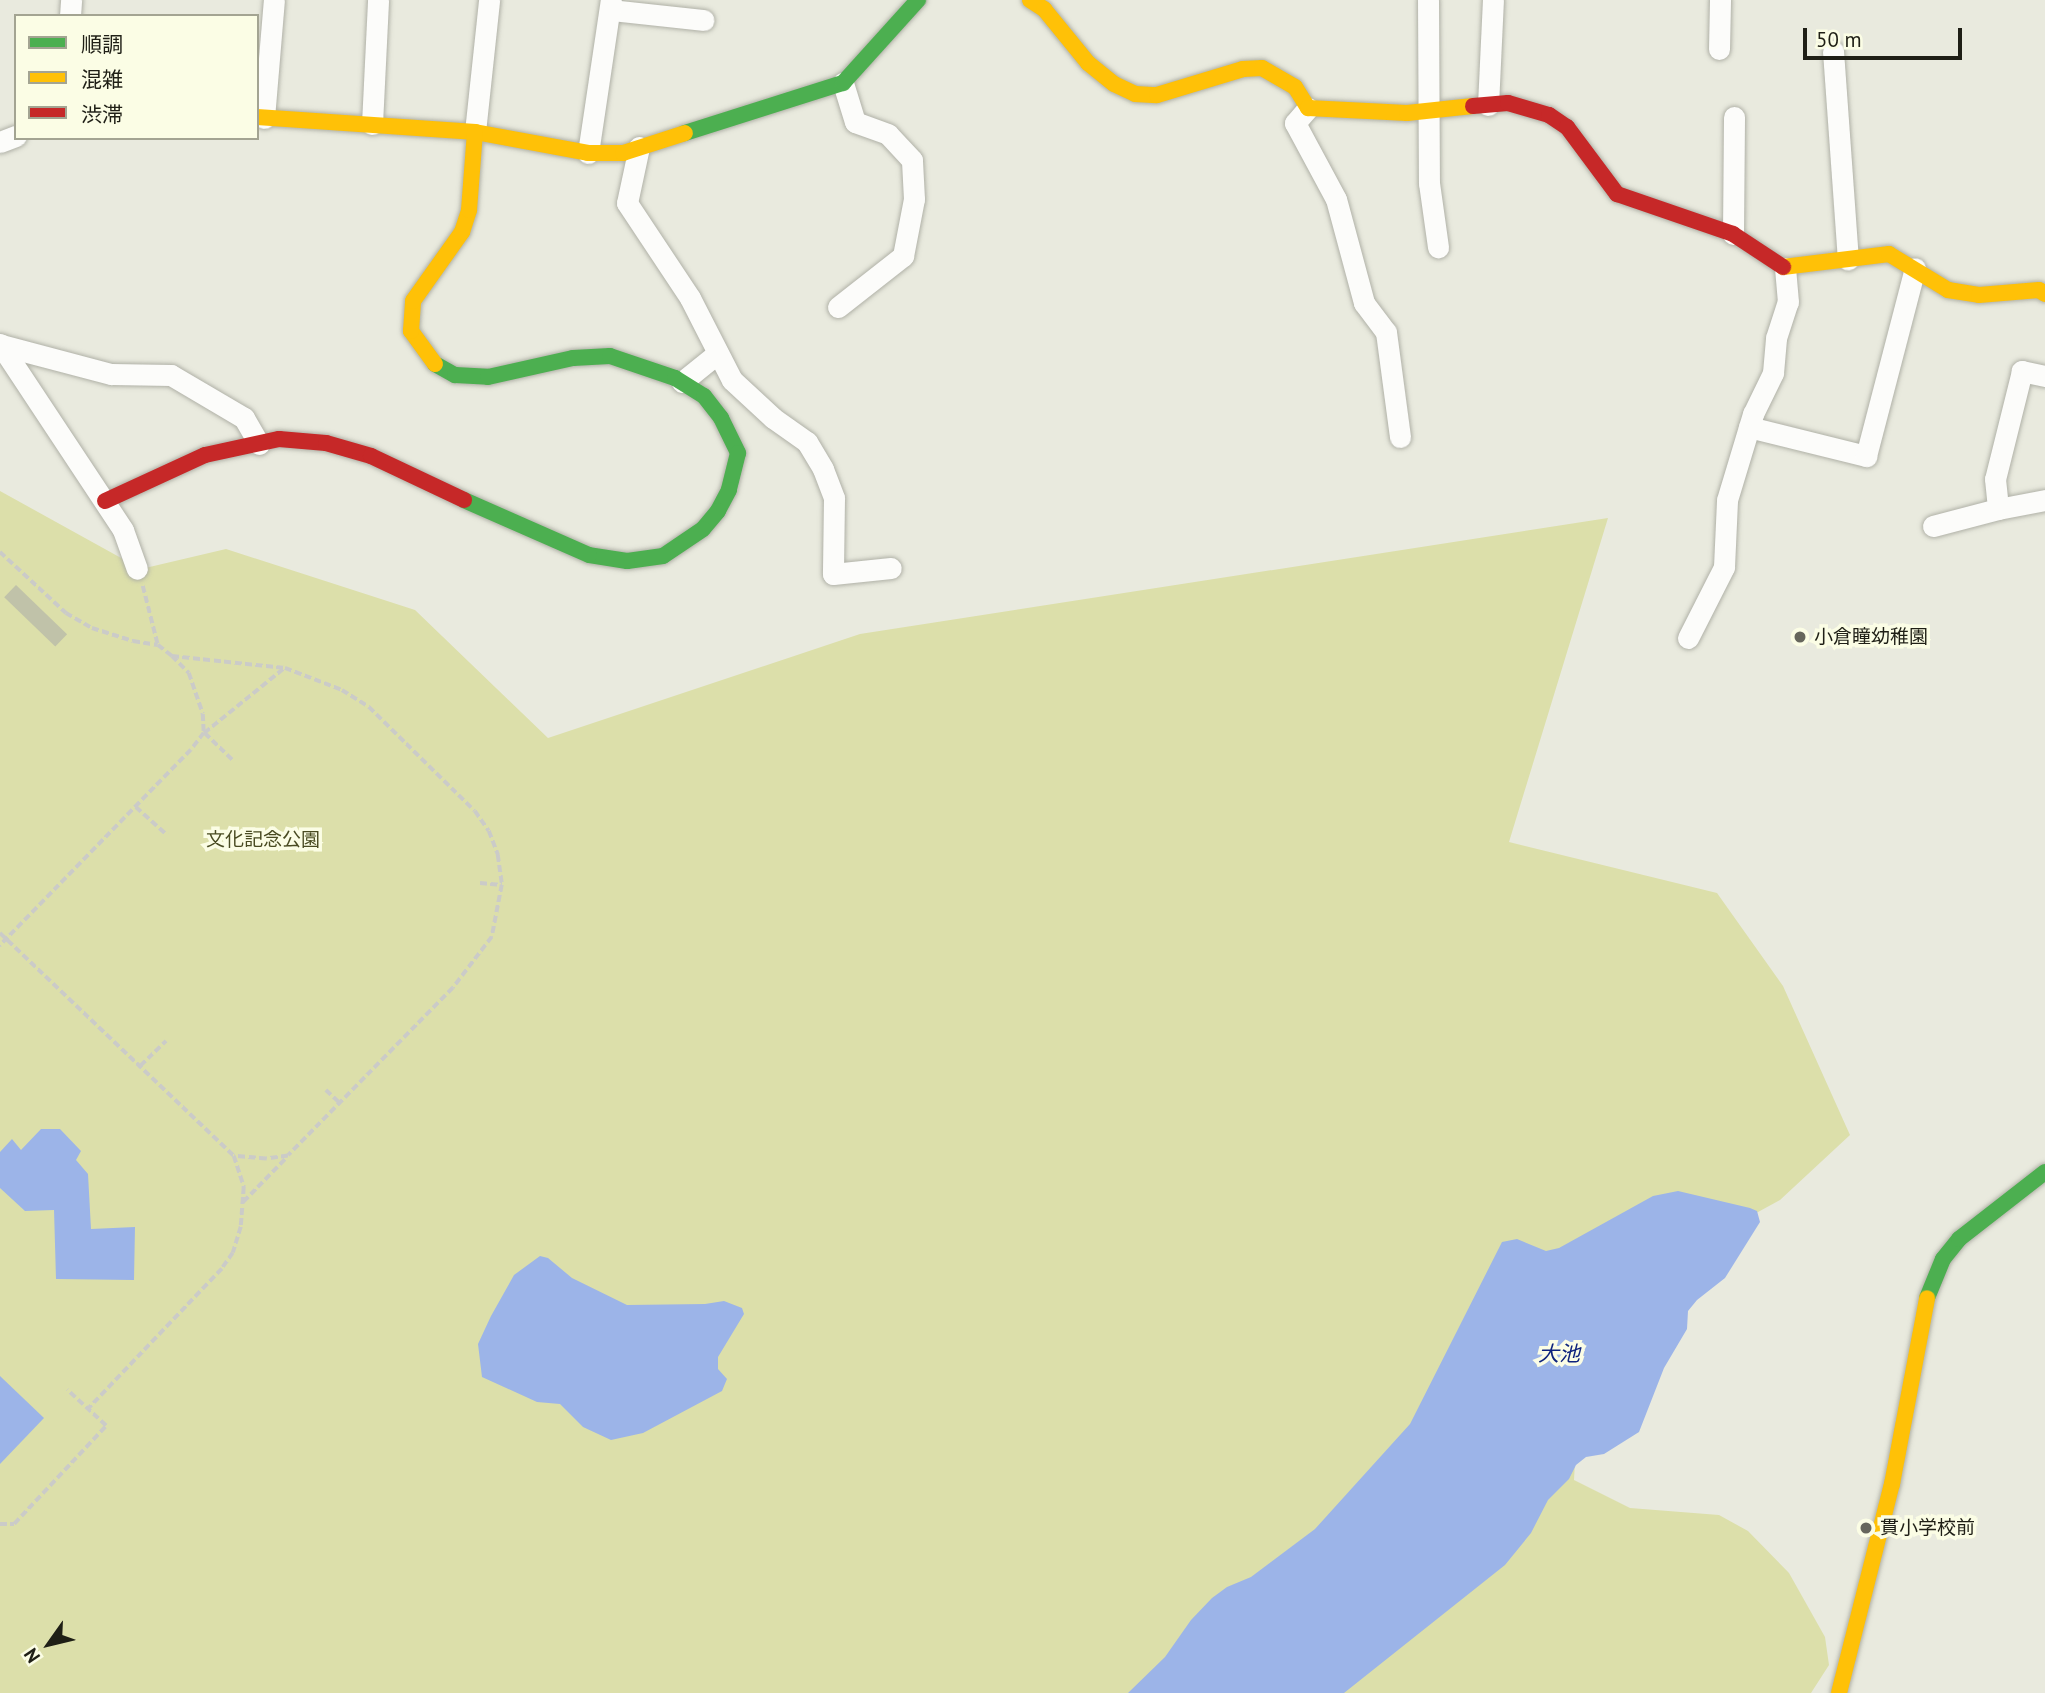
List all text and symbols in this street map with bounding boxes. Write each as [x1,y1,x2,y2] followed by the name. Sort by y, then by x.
[14,14,259,140] legend
[1807,14,1966,58] scale bar
[1816,26,1862,53] text: 50 m
[81,31,123,58] text: 順調
[81,66,123,93] text: 混雑
[81,101,123,128] text: 渋滞
[1814,626,1928,648] place label: 小倉瞳幼稚園
[1792,629,1808,645] marker: 小倉瞳幼稚園
[206,829,320,851] park label: 文化記念公園
[1538,1341,1580,1367] water label: 大池
[1880,1517,1975,1539] place label: 貫小学校前
[1858,1520,1874,1536] marker: 貫小学校前
[14,1609,84,1679] north arrow
[18,1644,45,1668] text: N

